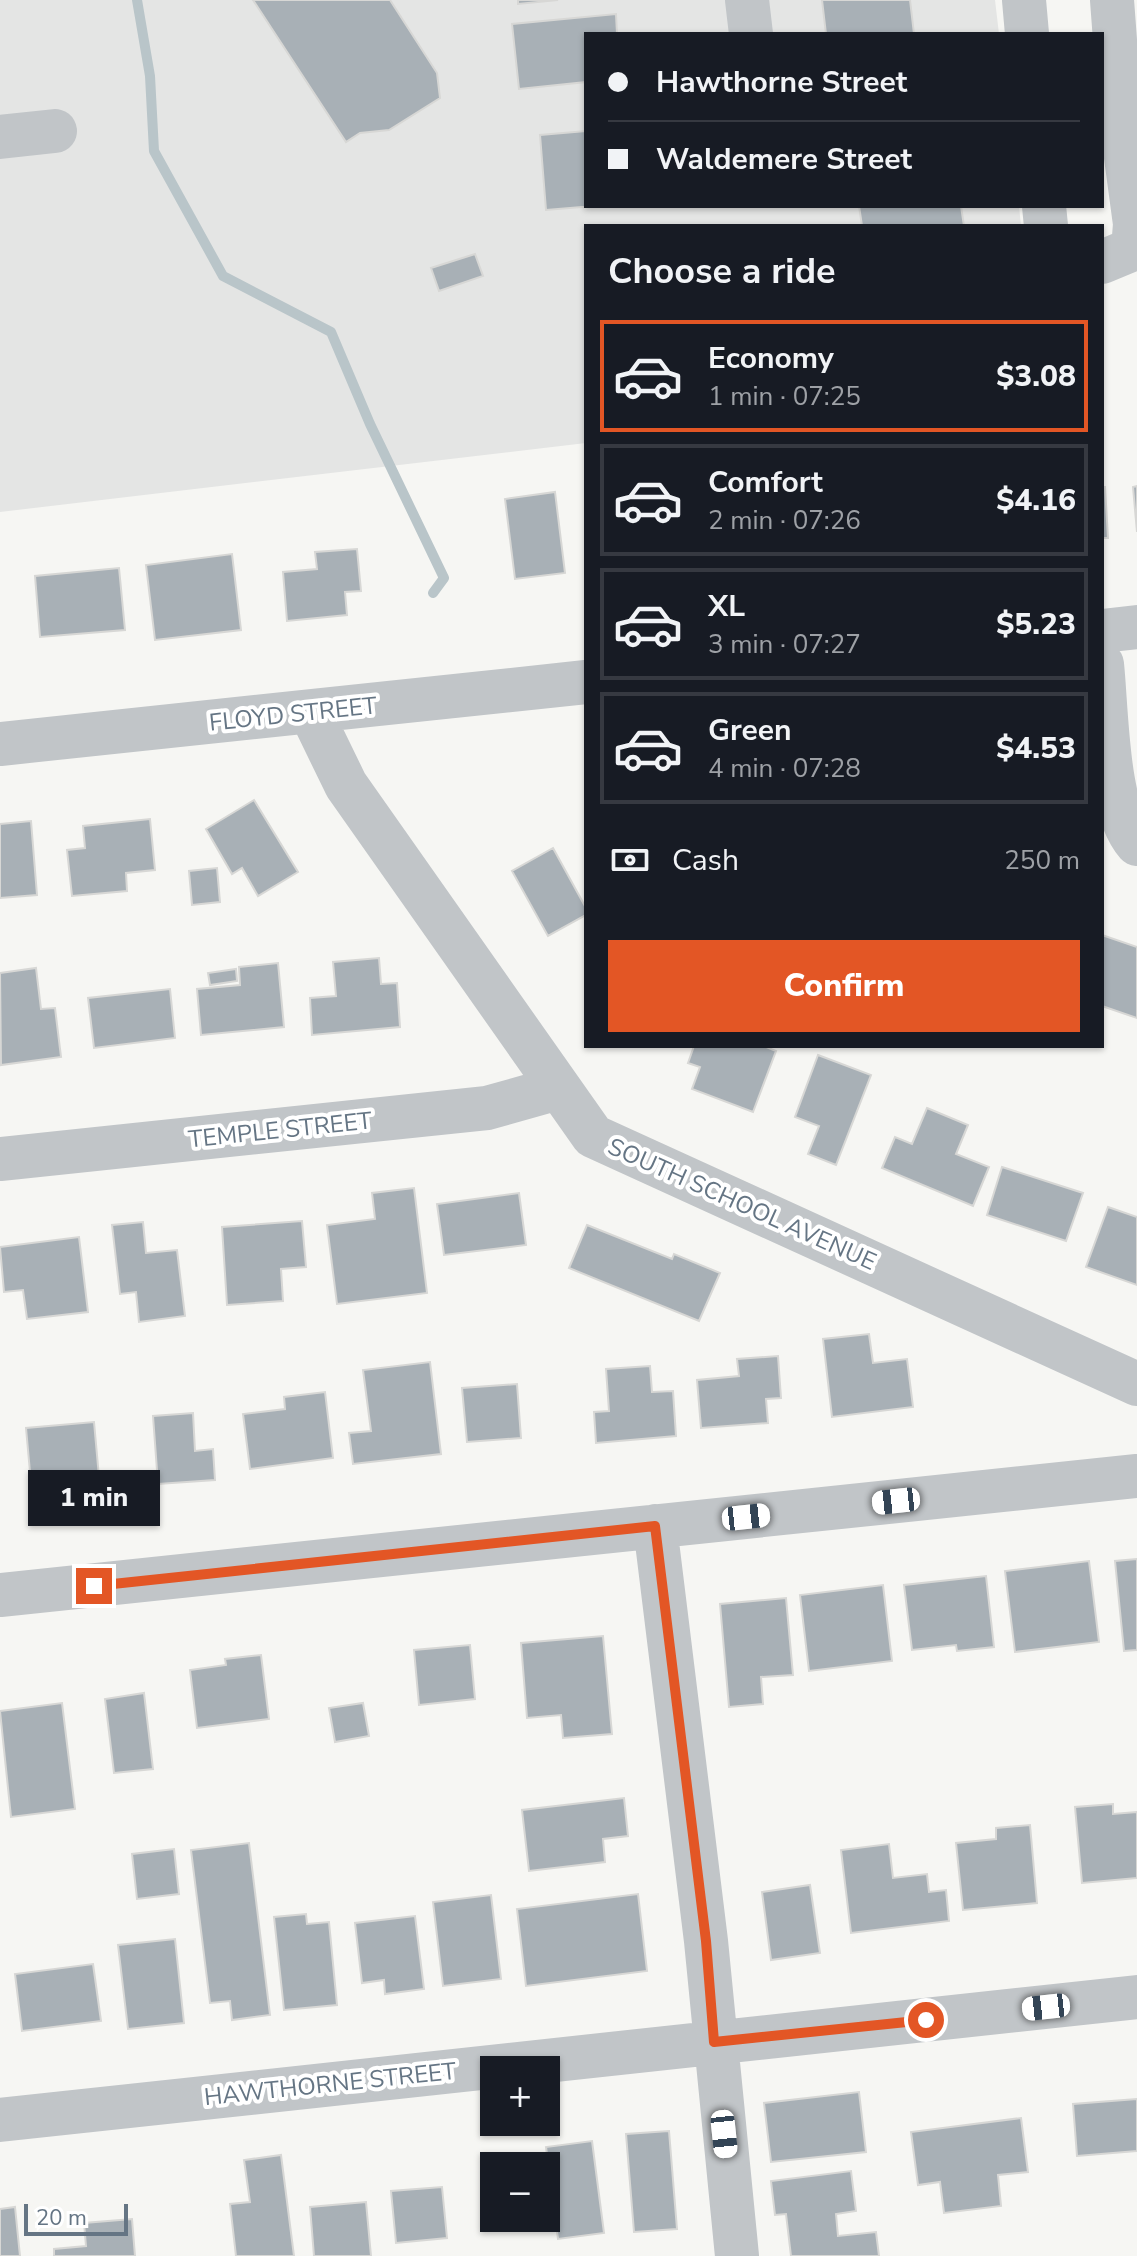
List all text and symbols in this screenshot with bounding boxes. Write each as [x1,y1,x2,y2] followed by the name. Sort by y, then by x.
[656,62,907,103] text: Hawthorne Street
[656,139,912,180] text: Waldemere Street
[608,247,836,296] text: Choose a ride
[708,338,834,379] text: Economy
[612,340,684,412] icon: car
[996,356,1076,397] text: $3.08
[708,379,861,414] text: 1 min · 07:25
[708,462,823,503] text: Comfort
[612,464,684,536] icon: car
[996,480,1076,521] text: $4.16
[708,503,861,538] text: 2 min · 07:26
[708,586,745,627] text: XL
[612,588,684,660] icon: car
[996,604,1076,645] text: $5.23
[708,627,861,662] text: 3 min · 07:27
[208,689,379,739] street label: FLOYD STREET
[708,710,792,751] text: Green
[612,712,684,784] icon: car
[996,728,1076,769] text: $4.53
[708,751,861,786] text: 4 min · 07:28
[608,838,652,882] icon: cash
[672,840,739,881] text: Cash
[1004,843,1080,878] text: 250 m
[608,940,1080,1032] button: Confirm
[187,1104,374,1156] street label: TEMPLE STREET
[603,1130,881,1278] street label: SOUTH SCHOOL AVENUE
[28,1470,160,1526] callout: 1 min
[60,1480,128,1515] text: 1 min
[871,1487,921,1515] car
[721,1503,771,1531] car
[76,1568,112,1604] route end
[1021,1993,1071,2021] car
[908,2002,944,2038] route start
[202,2055,458,2113] street label: HAWTHORNE STREET
[480,2056,560,2232] map controls
[480,2056,560,2136] button: +
[710,2109,738,2159] car
[480,2152,560,2232] button: −
[24,2200,128,2236] scale bar
[36,2203,87,2233] text: 20 m

